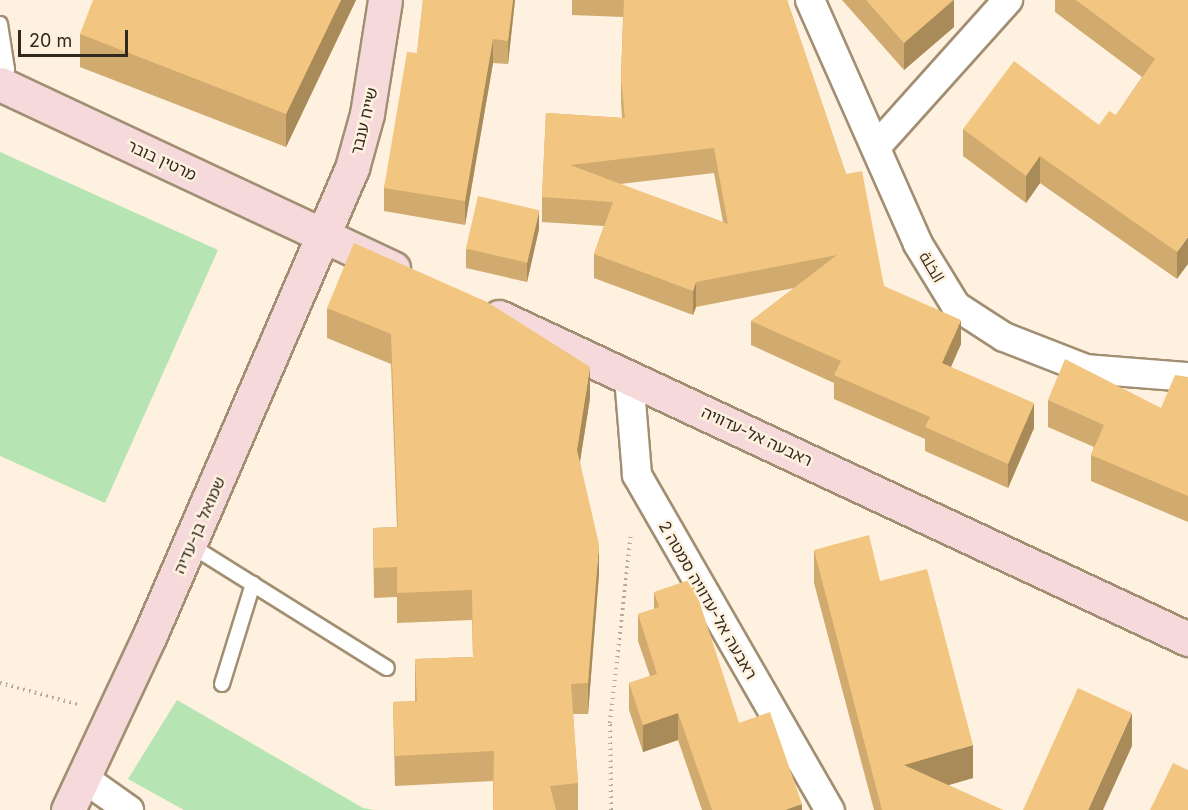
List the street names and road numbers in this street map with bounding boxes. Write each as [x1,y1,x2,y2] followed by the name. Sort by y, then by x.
[346,85,382,157] street label: שייח ענבר
[124,136,200,184] street label: מרטין בובר
[915,248,949,286] street label: الخلة
[699,402,815,470] street label: ראבעה אל-עדוויה
[169,473,229,577] street label: שמואל בן-עדיה
[655,518,761,682] street label: ראבעה אל-עדוויה סמטה 2

